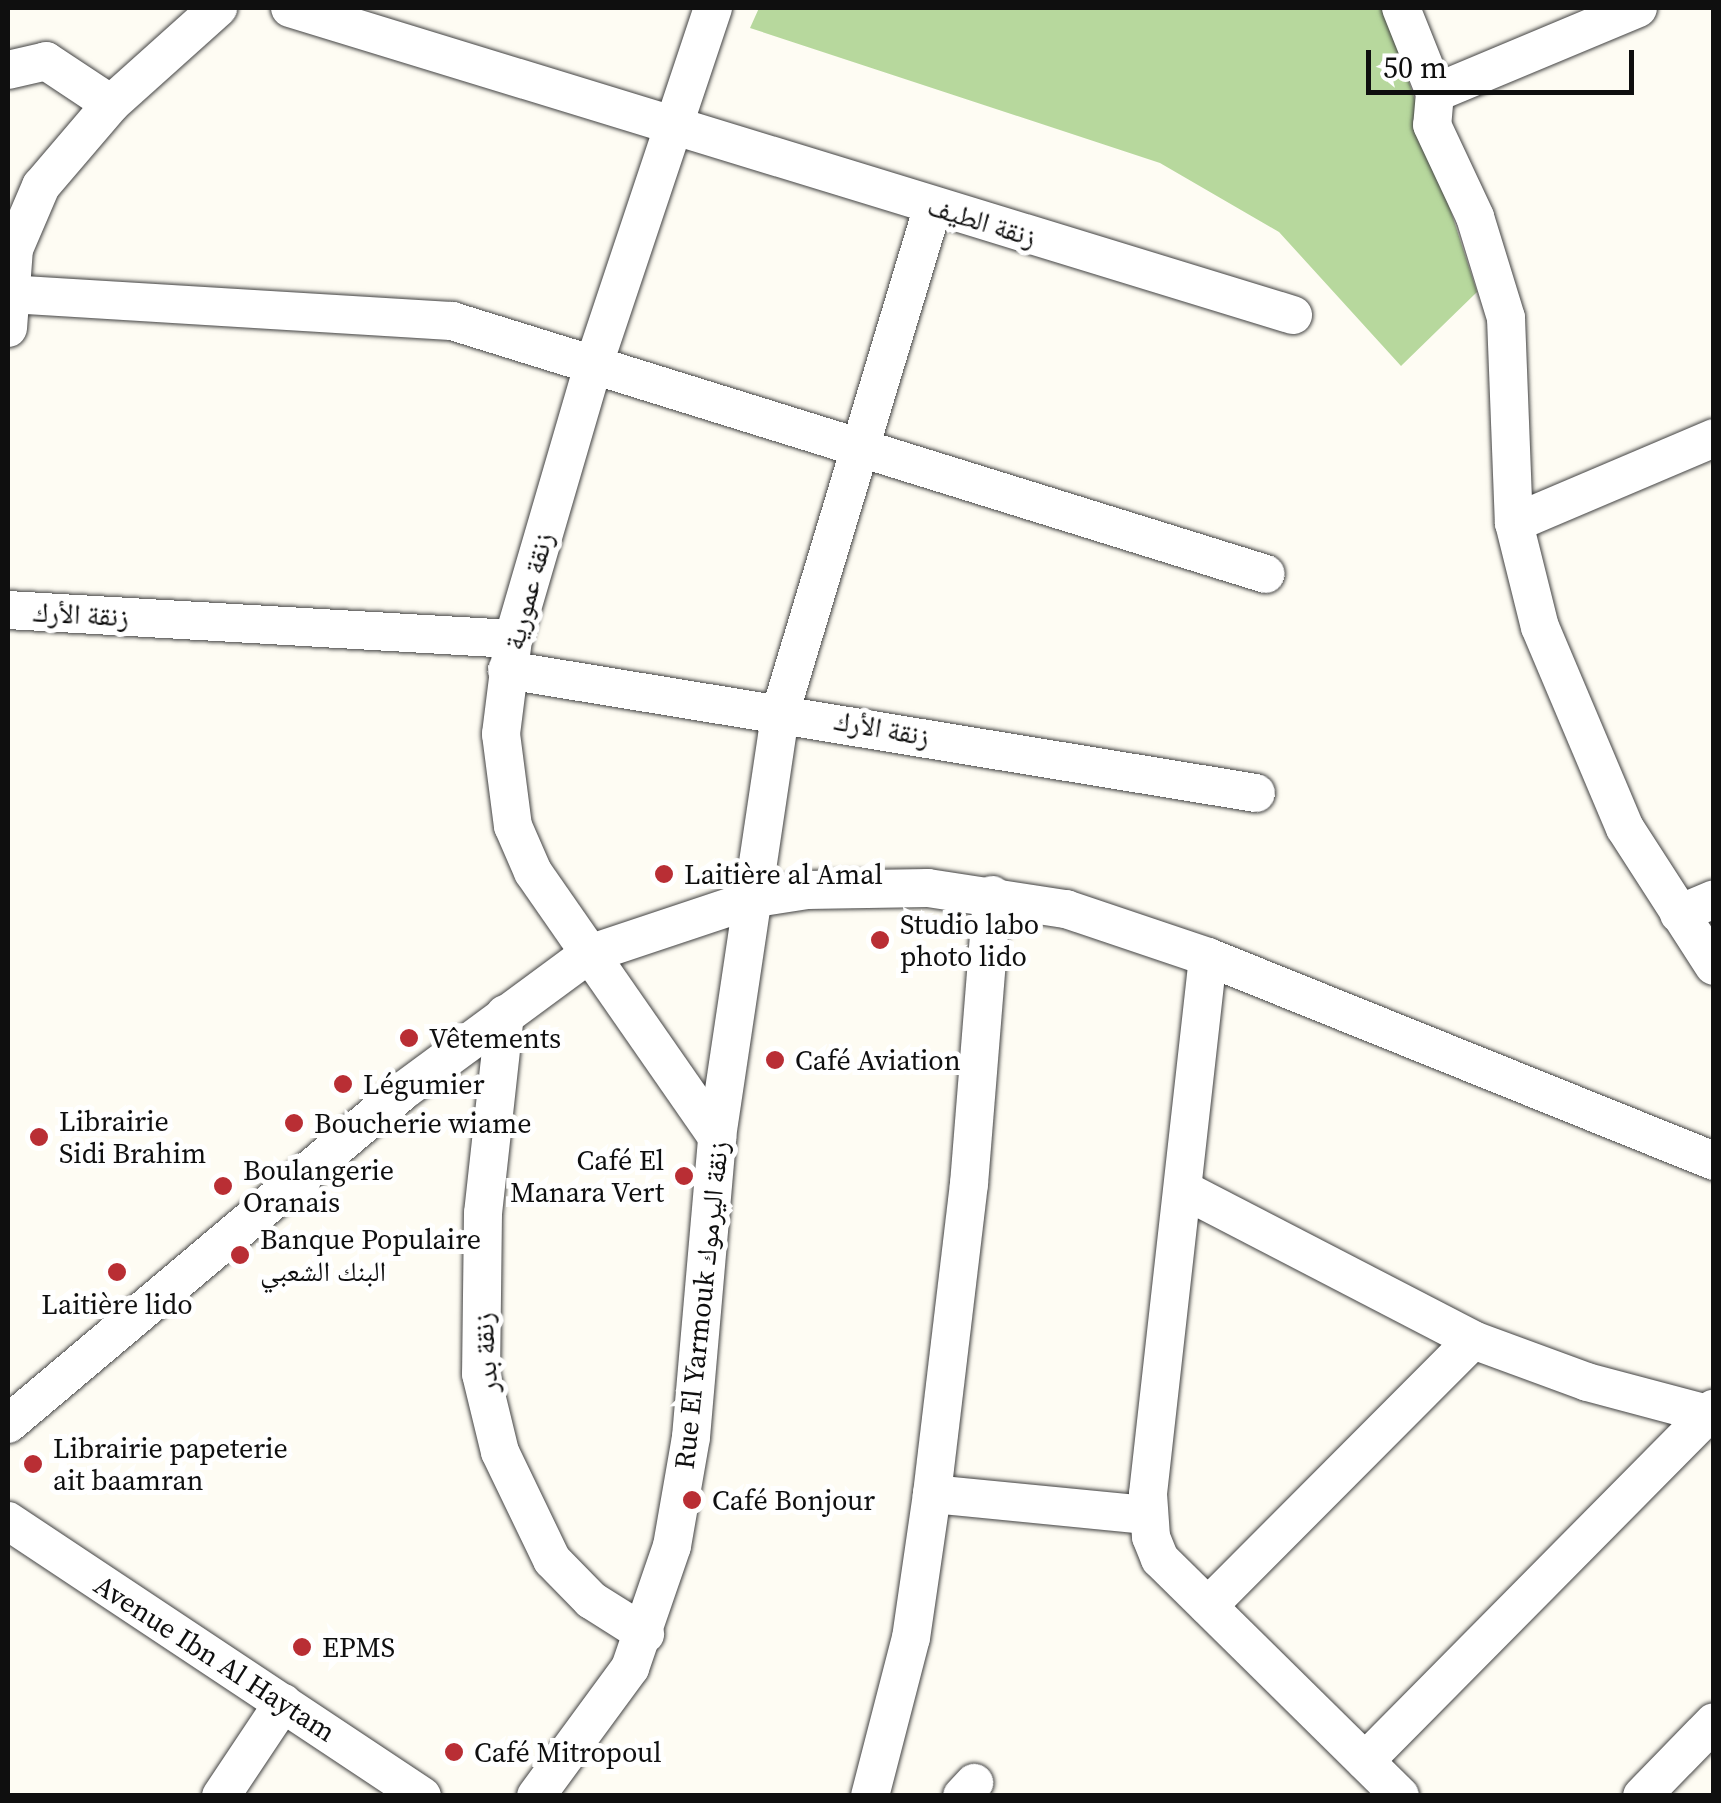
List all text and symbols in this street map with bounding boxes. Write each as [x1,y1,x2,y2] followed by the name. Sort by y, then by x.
[1371,30,1638,92] scale bar
[1383,47,1447,88] text: 50 m
[924,189,1040,253] street label: زنقة الطيف
[496,529,560,653] street label: زنقة عمورية
[32,595,130,633] street label: زنقة الأرك
[832,703,932,753] street label: زنقة الأرك
[684,857,883,891] place label: Laitière al Amal
[653,863,675,885] marker: Laitière al Amal
[900,907,1039,973] place label: Studio labo photo lido
[869,929,891,951] marker: Studio labo photo lido
[429,1021,561,1055] place label: Vêtements
[398,1027,420,1049] marker: Vêtements
[795,1043,961,1077] place label: Café Aviation
[764,1049,786,1071] marker: Café Aviation
[363,1067,484,1101] place label: Légumier
[332,1073,354,1095] marker: Légumier
[59,1104,206,1170] place label: Librairie Sidi Brahim
[314,1106,532,1140] place label: Boucherie wiame
[283,1112,305,1134] marker: Boucherie wiame
[28,1126,50,1148] marker: Librairie Sidi Brahim
[667,1139,735,1471] street label: Rue El Yarmouk زنقة اليرموك
[509,1143,664,1209] place label: Café El Manara Vert
[243,1153,394,1219] place label: Boulangerie Oranais
[673,1165,695,1187] marker: Café El Manara Vert
[212,1175,234,1197] marker: Boulangerie Oranais
[260,1222,481,1288] place label: Banque Populaire البنك الشعبي
[229,1244,251,1266] marker: Banque Populaire البنك الشعبي
[106,1261,128,1283] marker: Laitière lido
[41,1287,193,1321] place label: Laitière lido
[465,1312,505,1394] street label: زنقة بدر
[53,1431,288,1497] place label: Librairie papeterie ait baamran
[22,1453,44,1475] marker: Librairie papeterie ait baamran
[712,1483,875,1517] place label: Café Bonjour
[681,1489,703,1511] marker: Café Bonjour
[88,1568,342,1748] street label: Avenue Ibn Al Haytam
[322,1630,395,1664] place label: EPMS
[291,1636,313,1658] marker: EPMS
[474,1735,662,1769] place label: Café Mitropoul
[443,1741,465,1763] marker: Café Mitropoul

